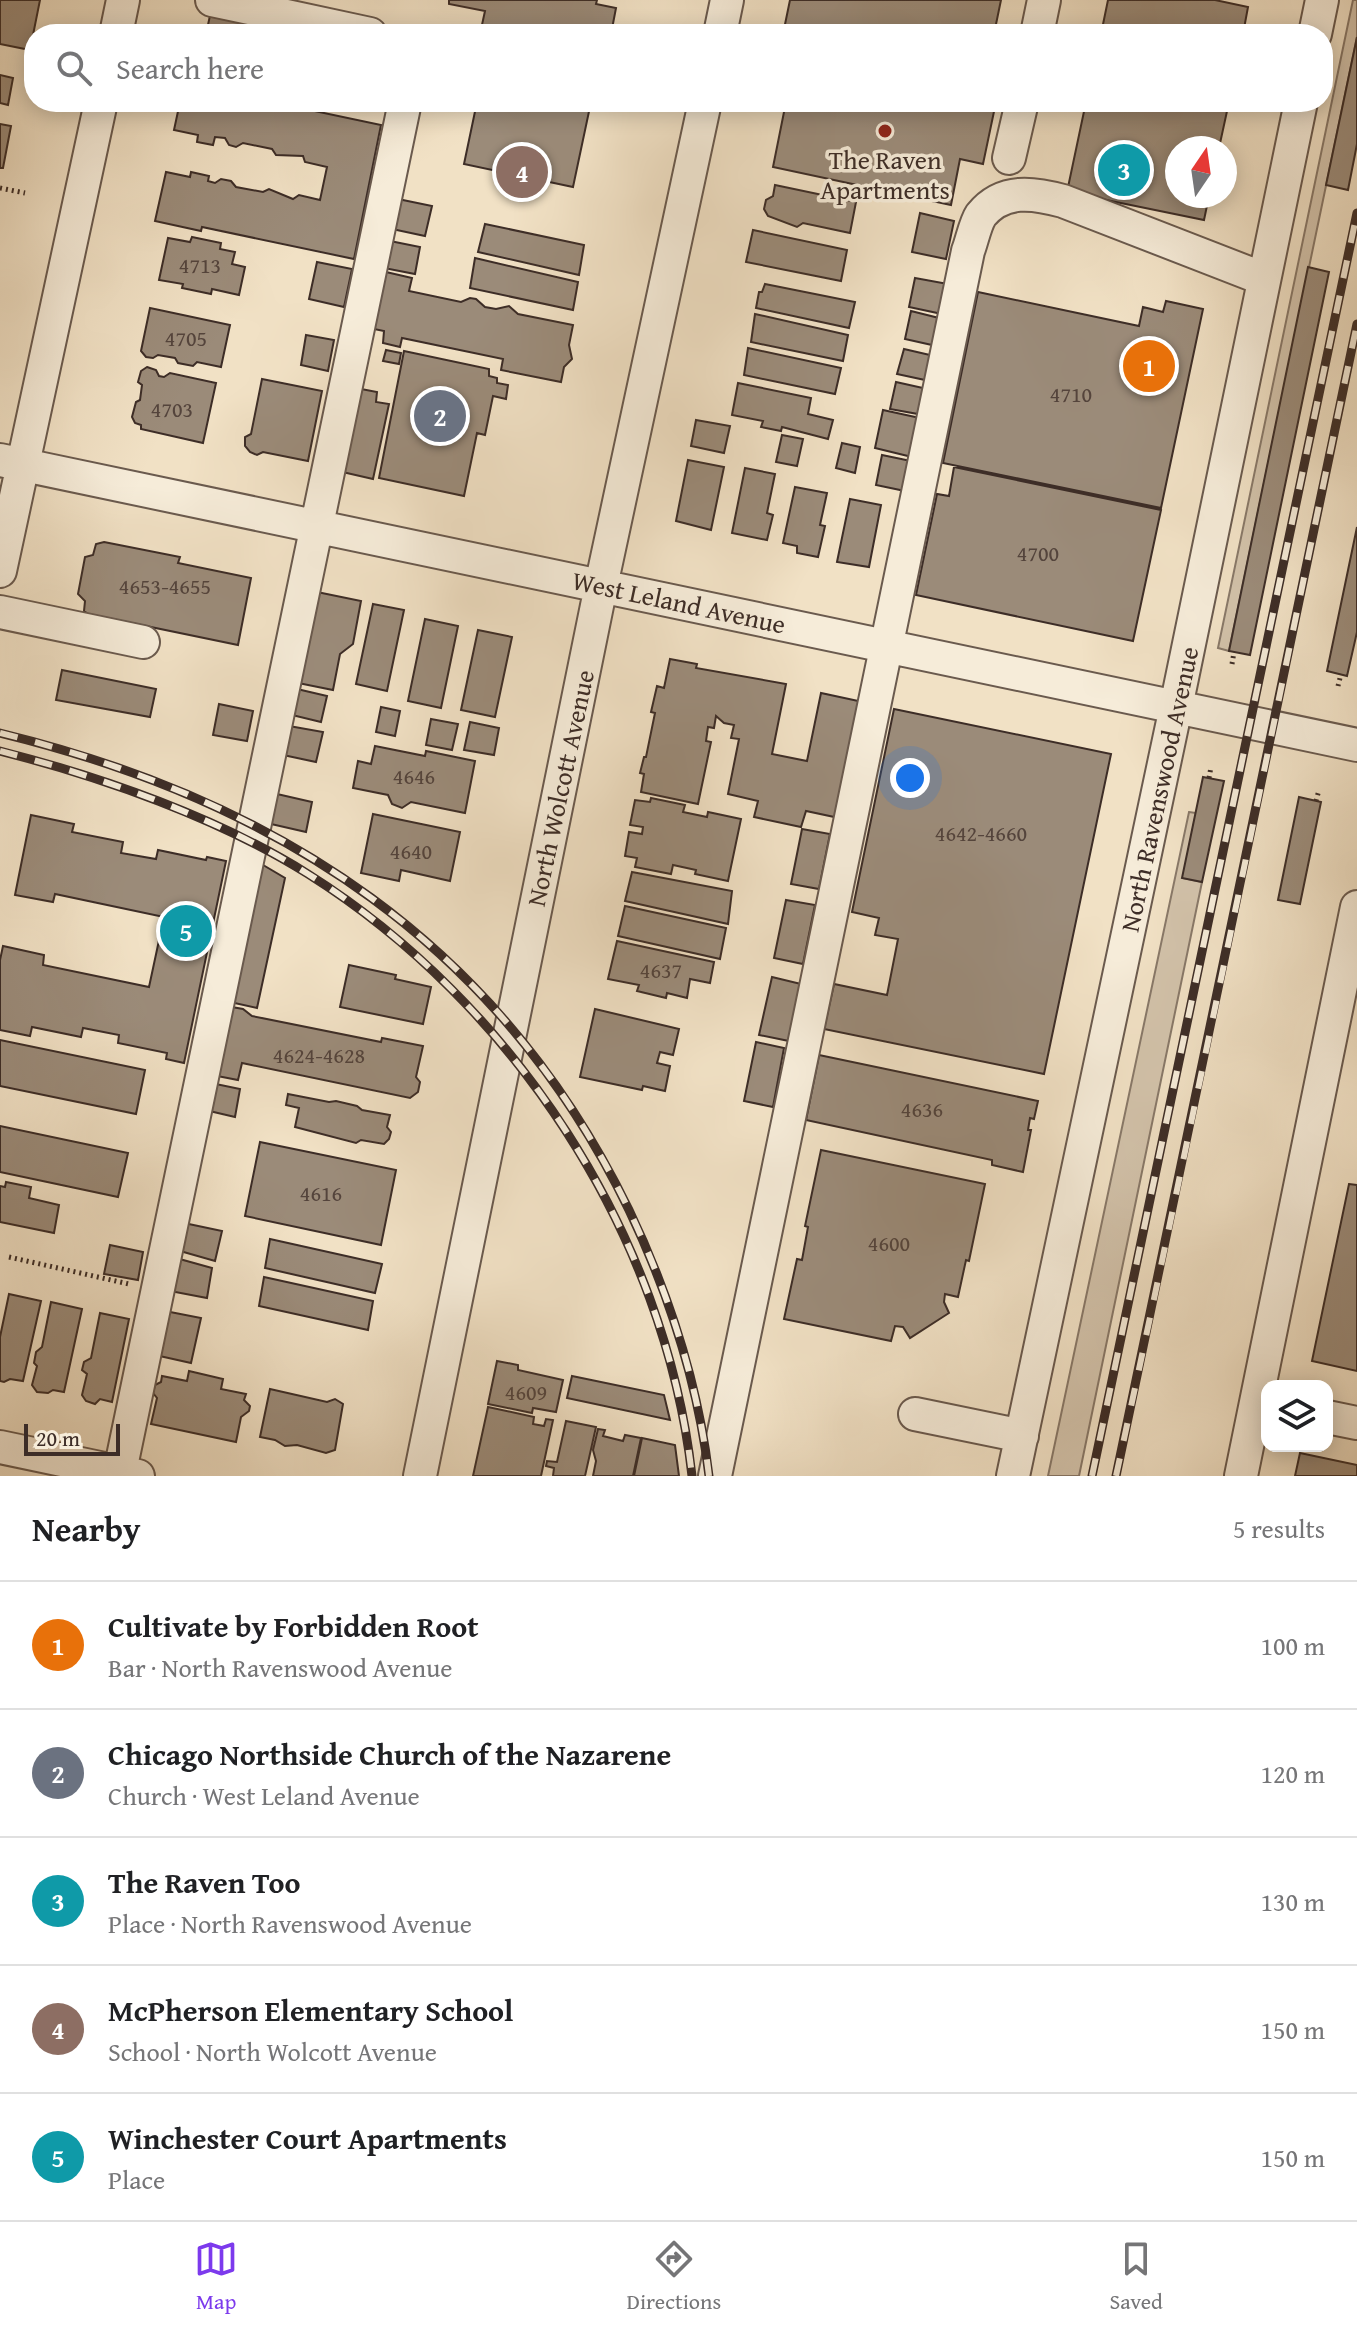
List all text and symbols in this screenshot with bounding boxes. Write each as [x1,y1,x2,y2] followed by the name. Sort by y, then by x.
[24,24,1333,112] search box
[52,46,96,90] icon: search
[116,46,264,90] text: Search here
[876,122,894,140] marker: The Raven Apartments
[1165,136,1237,208] north arrow
[820,140,950,209] place label: The Raven Apartments
[1098,140,1150,200] pin: 3
[496,142,548,202] pin: 4
[179,249,221,281] house number: 4713
[165,322,207,354] house number: 4705
[1123,336,1175,396] pin: 1
[1050,378,1092,410] house number: 4710
[414,386,466,446] pin: 2
[151,393,193,425] house number: 4703
[1017,537,1059,569] house number: 4700
[569,560,789,644] street label: West Leland Avenue
[119,570,211,602] house number: 4653-4655
[1110,643,1208,935] street label: North Ravenswood Avenue
[516,666,604,910] street label: North Wolcott Avenue
[890,758,930,798] your location
[393,760,435,792] house number: 4646
[935,817,1027,849] house number: 4642-4660
[390,835,432,867] house number: 4640
[160,901,212,961] pin: 5
[640,954,682,986] house number: 4637
[273,1039,365,1071] house number: 4624-4628
[901,1093,943,1125] house number: 4636
[300,1177,342,1209] house number: 4616
[868,1227,910,1259] house number: 4600
[505,1376,547,1408] house number: 4609
[1261,1380,1333,1452] map controls
[1261,1380,1333,1452] button: layers
[24,1420,120,1456] scale bar
[36,1422,80,1454] text: 20 m
[32,1504,141,1553] text: Nearby
[1233,1509,1325,1548] text: 5 results
[108,1604,479,1648] text: Cultivate by Forbidden Root
[51,1626,65,1665] text: 1
[1260,1626,1325,1665] text: 100 m
[108,1648,452,1687] text: Bar · North Ravenswood Avenue
[108,1732,671,1776] text: Chicago Northside Church of the Nazarene
[51,1754,65,1793] text: 2
[1260,1754,1325,1793] text: 120 m
[108,1776,420,1815] text: Church · West Leland Avenue
[108,1860,300,1904] text: The Raven Too
[51,1882,65,1921] text: 3
[1260,1882,1325,1921] text: 130 m
[108,1904,472,1943] text: Place · North Ravenswood Avenue
[108,1988,513,2032] text: McPherson Elementary School
[51,2010,65,2049] text: 4
[1260,2010,1325,2049] text: 150 m
[108,2032,437,2071] text: School · North Wolcott Avenue
[108,2116,507,2160] text: Winchester Court Apartments
[51,2138,65,2177] text: 5
[1260,2138,1325,2177] text: 150 m
[108,2160,165,2199] text: Place
[194,2237,238,2317] tab: Map
[627,2237,721,2317] tab: Directions
[1110,2237,1163,2317] tab: Saved

